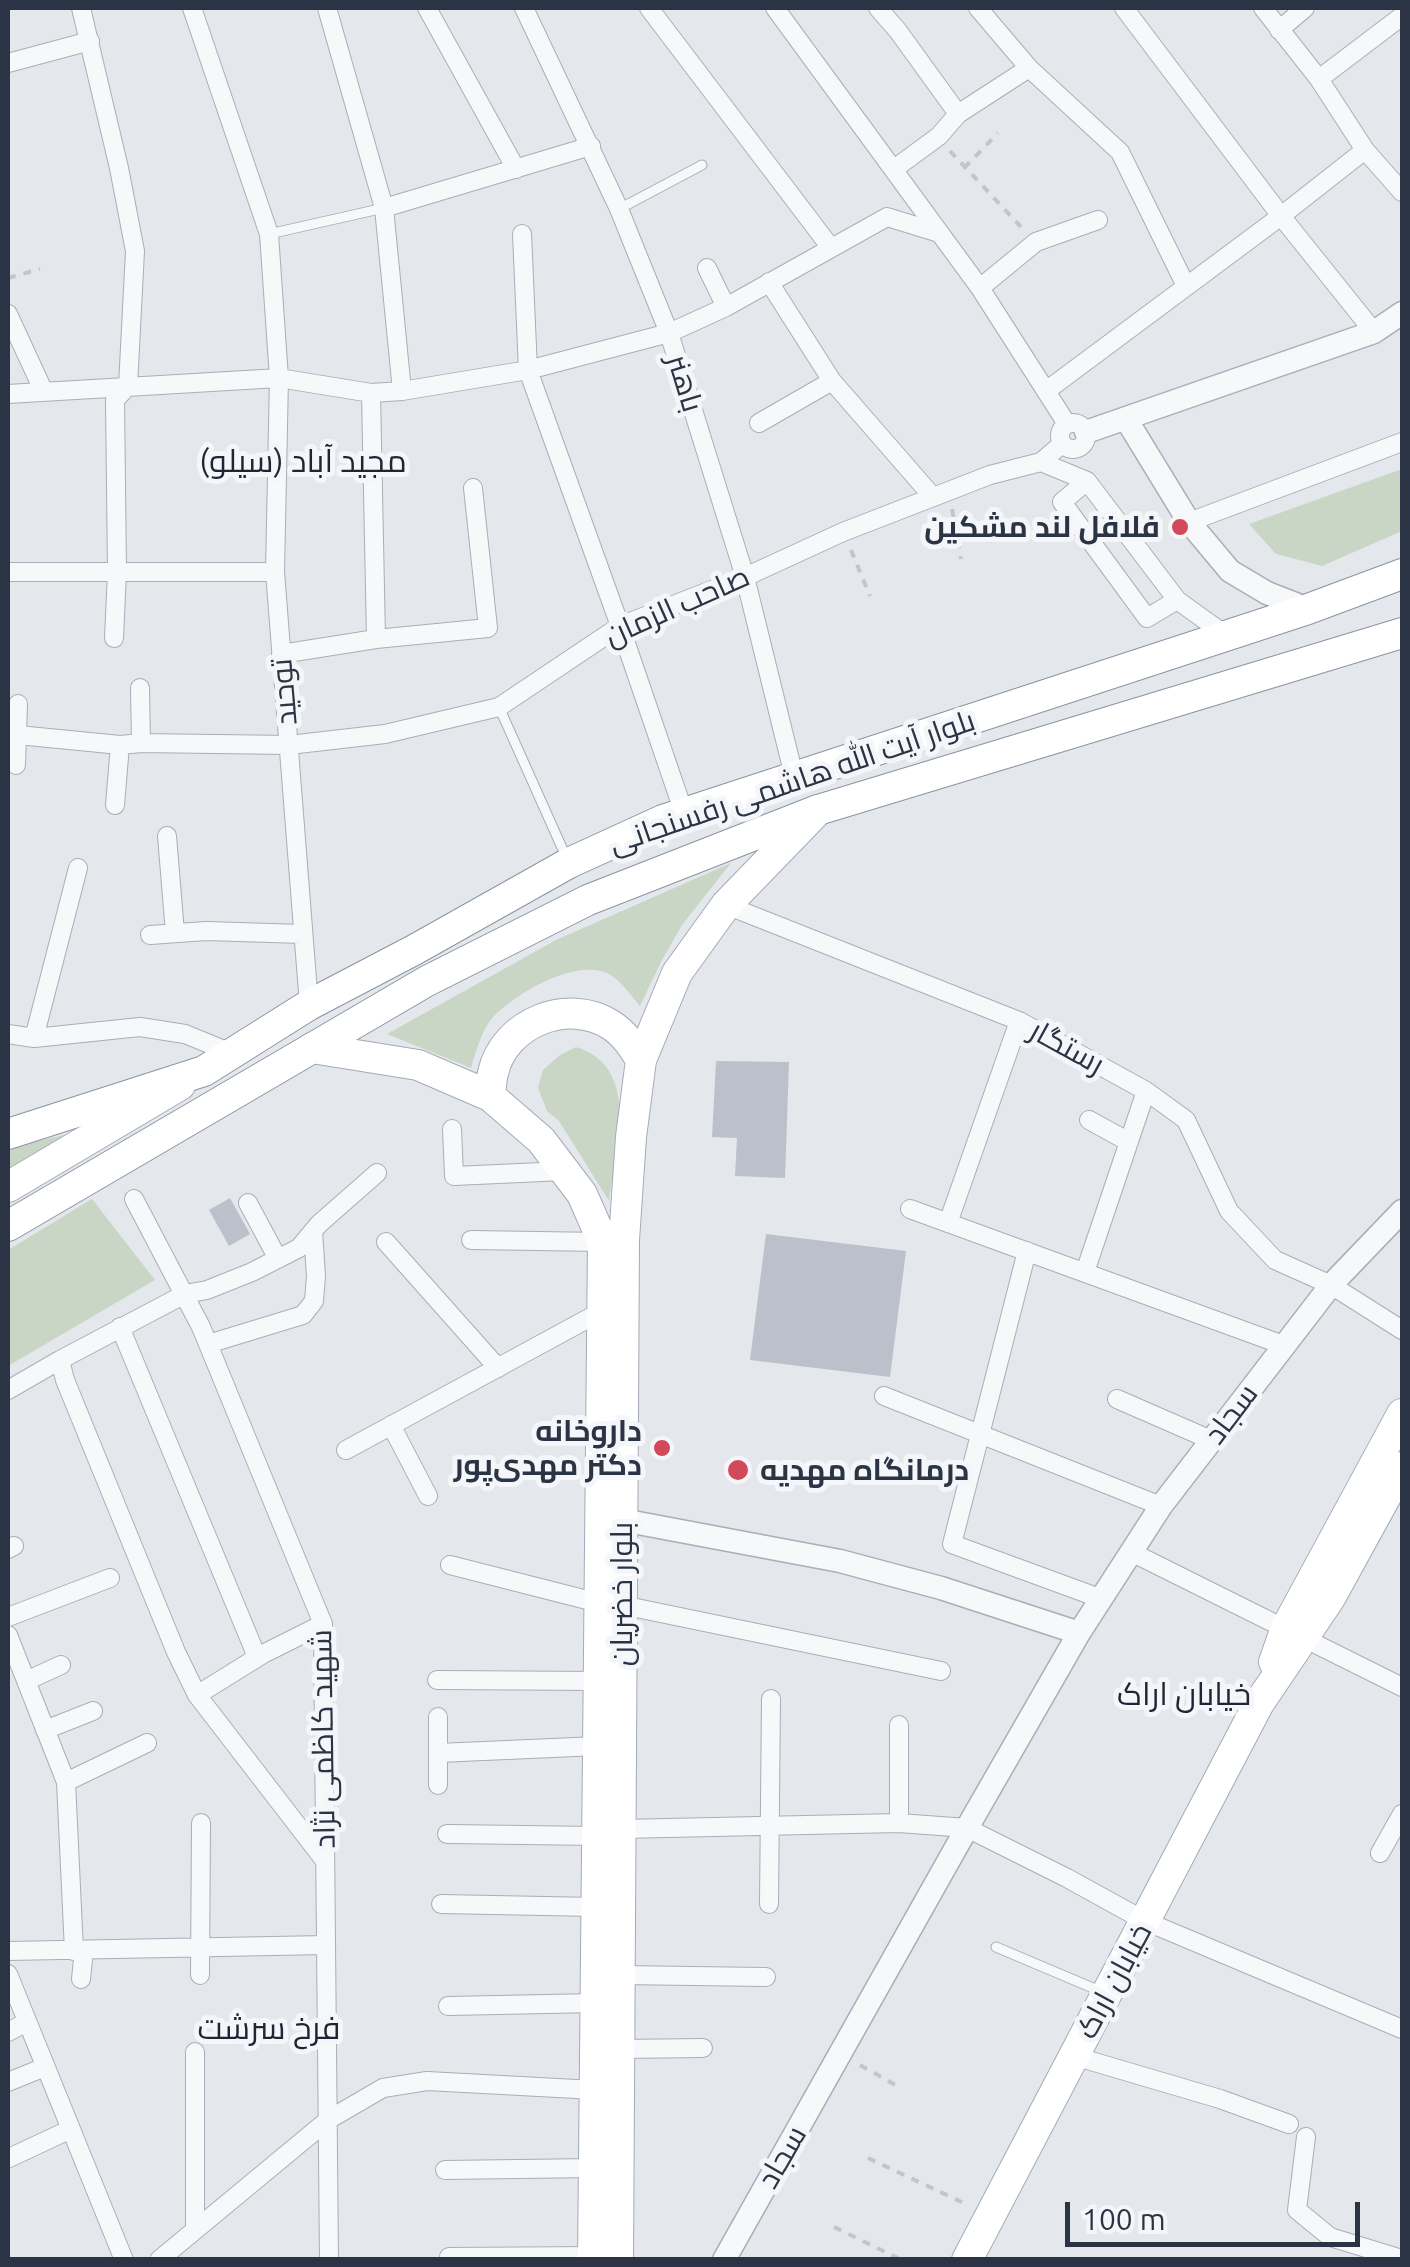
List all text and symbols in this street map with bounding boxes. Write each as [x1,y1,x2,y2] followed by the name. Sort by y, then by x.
[659,350,711,416] street label: باهنر
[199,442,407,480] district label: (مجید آباد (سیلو
[924,509,1160,545] place label: فلافل لند مشکین
[1169,516,1191,538] marker: فلافل لند مشکین
[599,558,755,654] street label: صاحب الزمان
[263,657,305,727] street label: توحید
[604,702,980,862] street label: بلوار آیت الله هاشمی رفسنجانی
[1024,1012,1110,1082] street label: رستگار
[1197,1377,1265,1451] street label: سجاد
[454,1413,642,1484] place label: داروخانه دکتر مهدی‌پور
[651,1437,673,1459] marker: داروخانه دکتر مهدی‌پور
[760,1452,969,1488] place label: درمانگاه مهدیه
[725,1457,751,1483] marker: درمانگاه مهدیه
[604,1522,640,1666] street label: بلوار خضریان
[303,1629,343,1849] street label: شهید کاظمی نژاد
[1117,1675,1251,1713] district label: خیابان اراک
[1069,1917,1159,2045] street label: خیابان اراک
[197,2009,341,2047] district label: فرخ سرشت
[750,2119,814,2195] street label: سجاد
[1070,2182,1365,2244] scale bar
[1082,2202,1166,2236] text: 100 m

